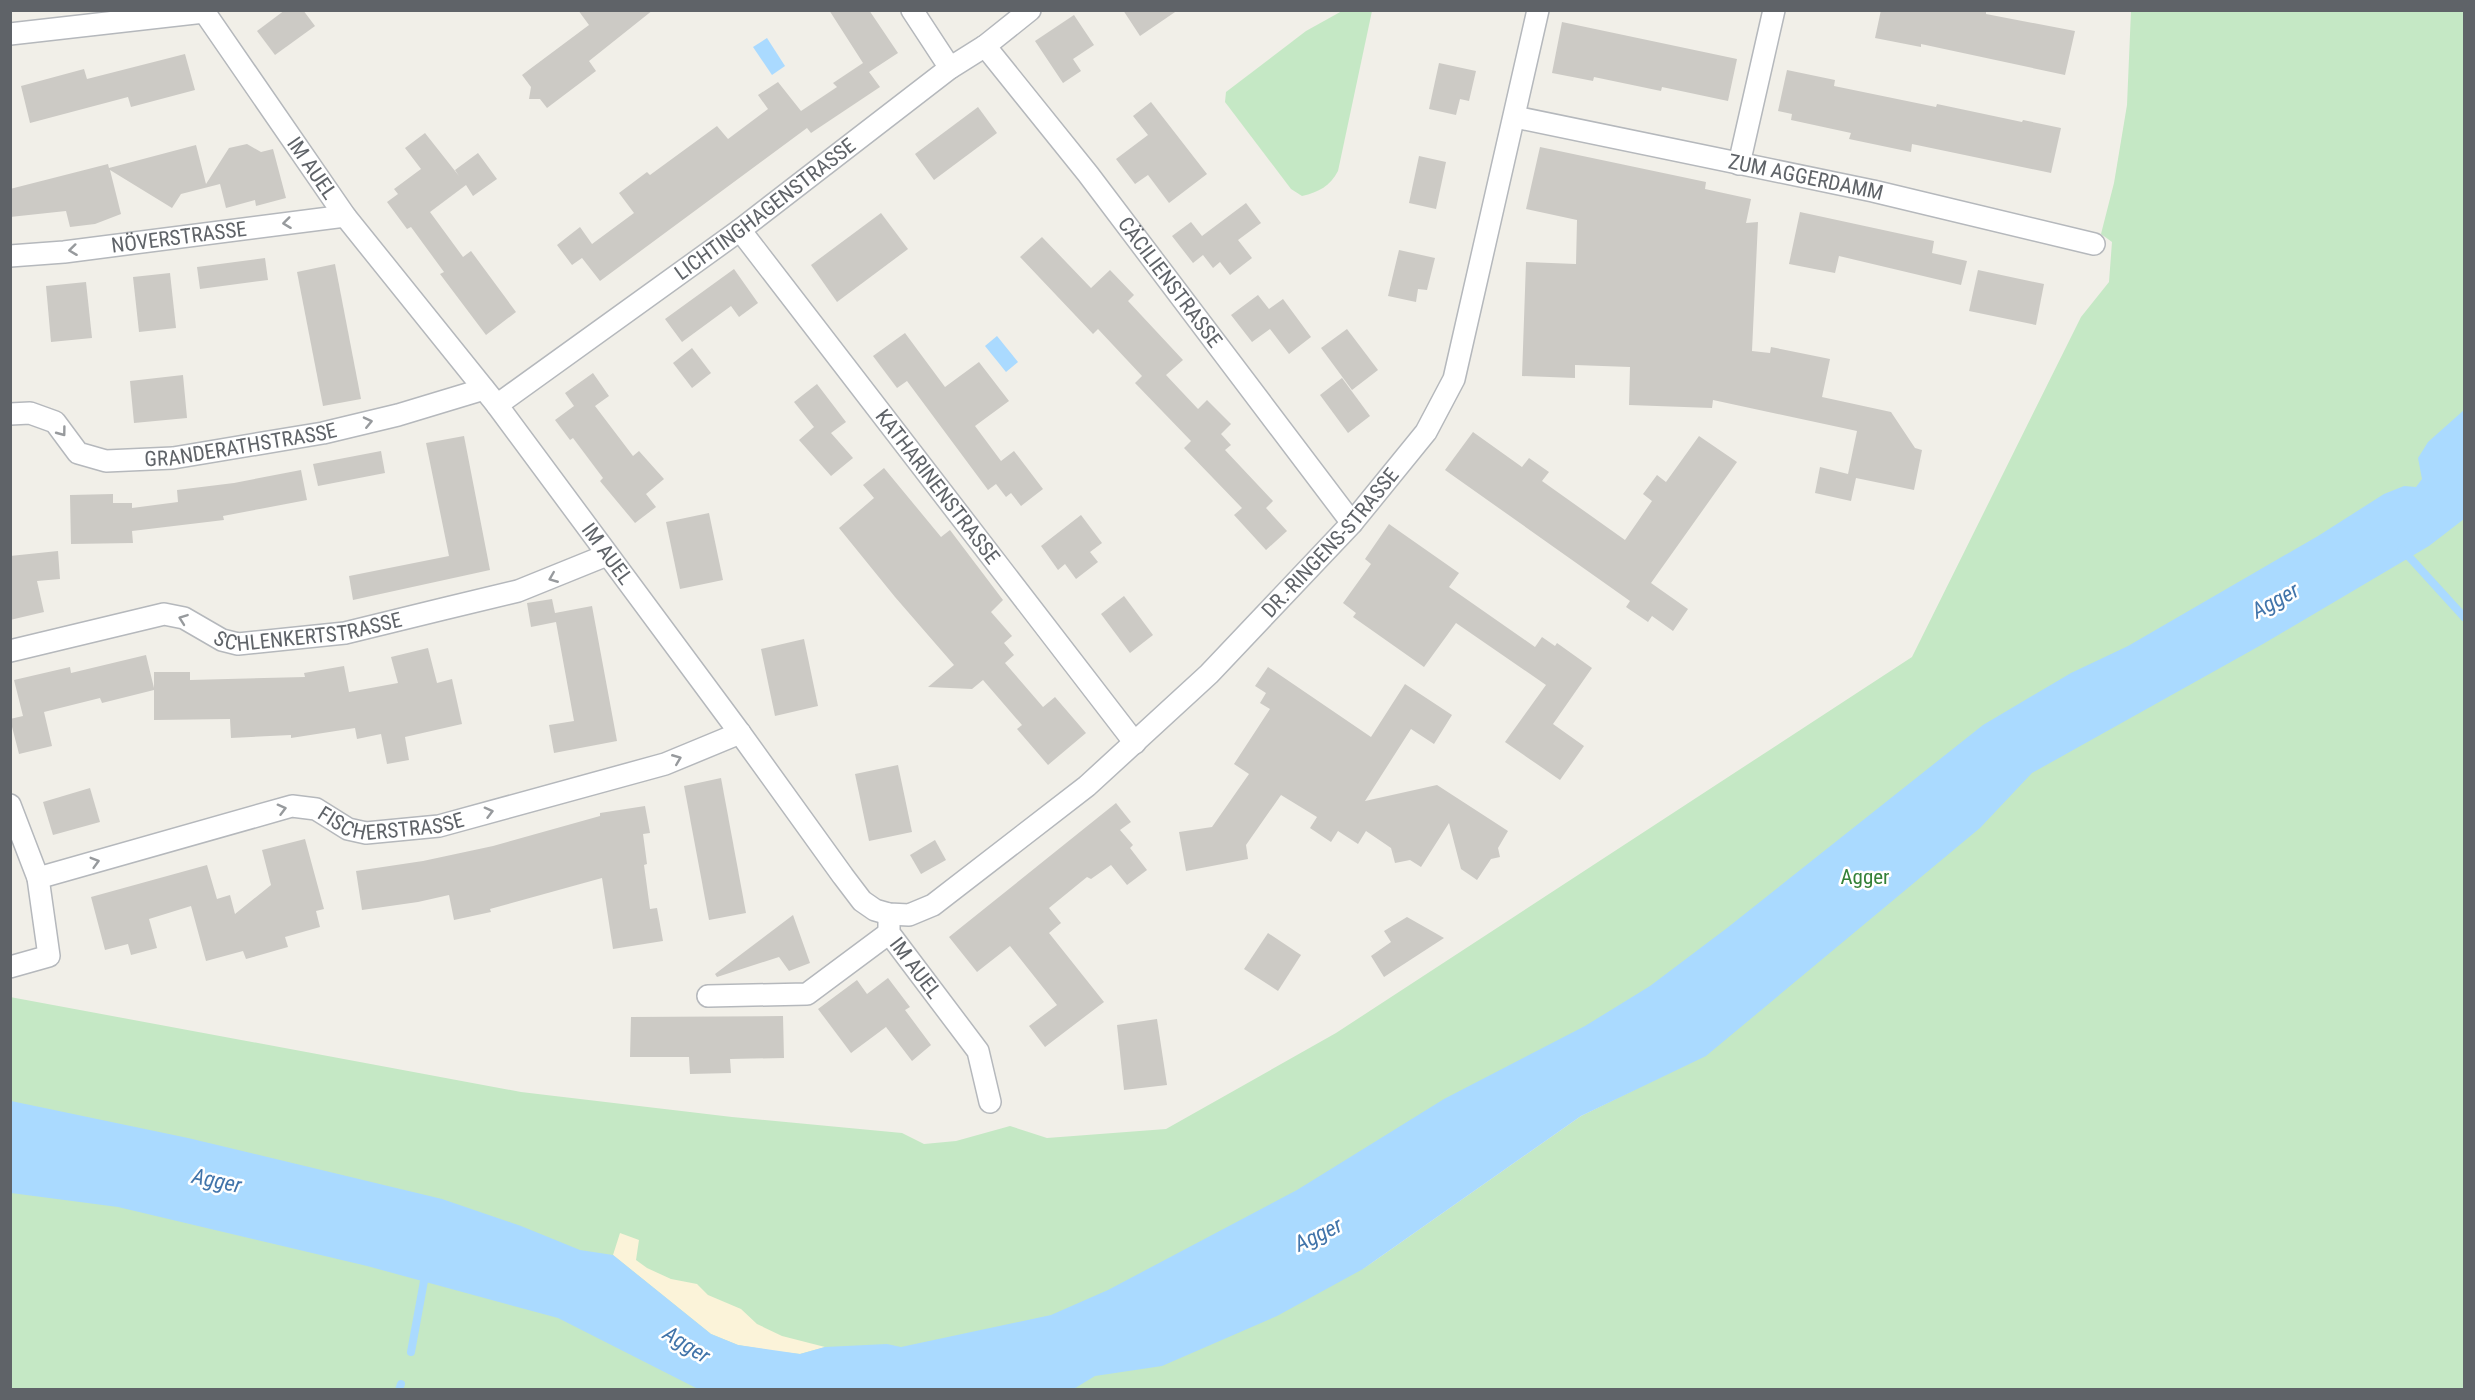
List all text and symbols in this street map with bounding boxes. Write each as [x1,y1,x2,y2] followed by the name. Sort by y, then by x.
[282,132,342,204] street label: IM AUEL
[670,133,860,285] street label: LICHTINGHAGENSTRASSE
[1726,149,1886,205] street label: ZUM AGGERDAMM
[1113,212,1227,352] street label: CÄCILIENSTRASSE
[110,217,248,258] street label: NÖVERSTRASSE
[283,217,292,229] one-way arrow
[68,244,78,256] one-way arrow
[871,405,1005,569] street label: KATHARINENSTRASSE
[363,416,373,429] one-way arrow
[144,418,339,471] street label: GRANDERATHSTRASSE
[55,425,66,436] one-way arrow
[1257,463,1404,622] street label: DR.-RINGENS-STRASSE
[577,519,638,589] street label: IM AUEL
[548,570,558,583] one-way arrow
[2246,577,2304,624] water label: Agger
[209,608,404,656] street label: SCHLENKERTSTRASSE
[178,614,189,626] one-way arrow
[671,754,682,766] one-way arrow
[314,801,467,845] street label: FISCHERSTRASSE
[277,803,287,816] one-way arrow
[484,807,494,819] one-way arrow
[89,857,100,869] one-way arrow
[1840,865,1890,889] park label: Agger
[885,933,946,1003] street label: IM AUEL
[189,1163,244,1198] water label: Agger
[1289,1212,1347,1257] water label: Agger
[658,1320,715,1368] water label: Agger

